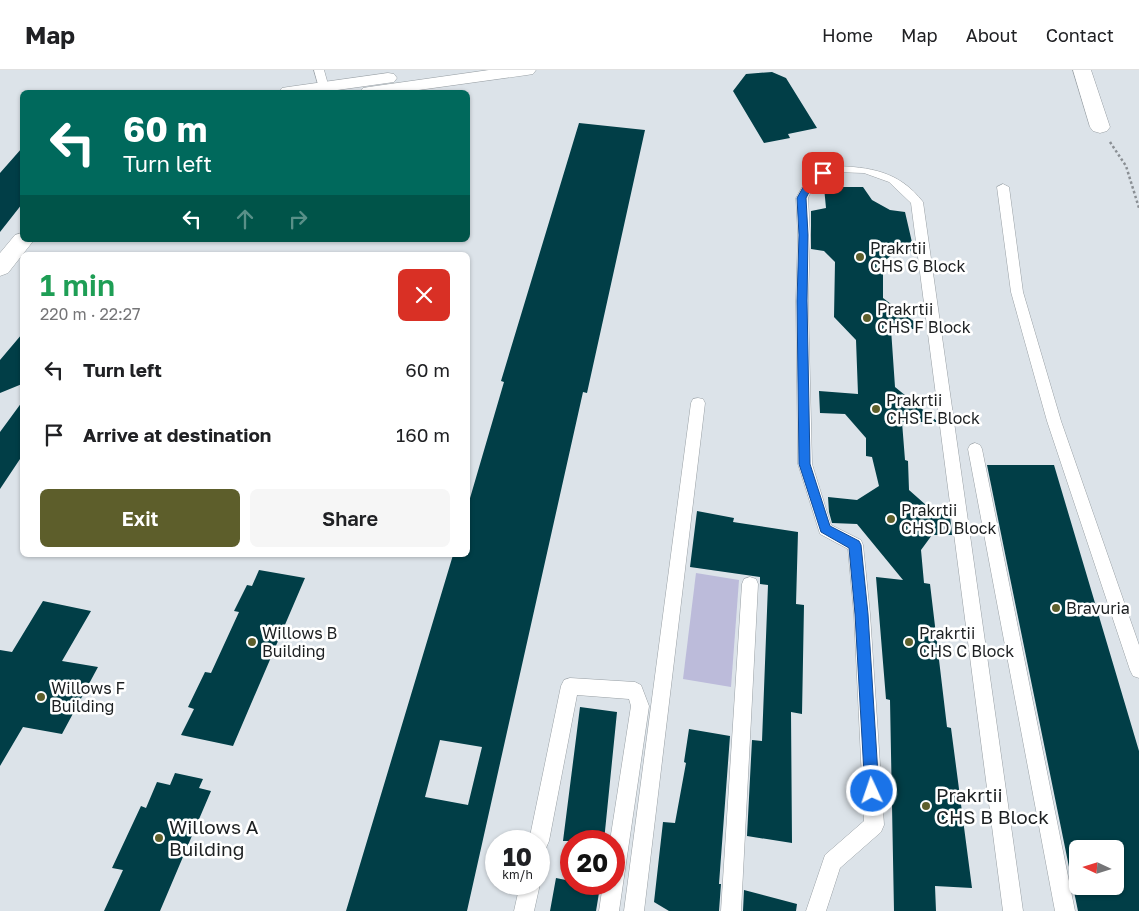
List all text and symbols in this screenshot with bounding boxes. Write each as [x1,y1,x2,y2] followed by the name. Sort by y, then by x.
[25,20,75,49] text: Map
[822,24,873,46] text: Home
[901,24,938,46] text: Map
[966,24,1018,46] text: About
[1046,24,1114,46] text: Contact
[123,108,207,150] text: 60 m
[40,110,105,175] icon: left
[123,150,212,177] text: Turn left
[802,152,844,194] pin
[809,159,837,187] icon: arrive
[178,205,206,233] icon: left
[231,205,259,233] icon: ahead
[284,205,312,233] icon: right
[870,238,966,276] place label: Prakrtii CHS G Block
[854,251,866,263] marker: Prakrtii CHS G Block
[40,267,115,303] text: 1 min
[398,269,450,321] button: close
[877,299,971,337] place label: Prakrtii CHS F Block
[40,304,141,324] text: 220 m · 22:27
[861,312,873,324] marker: Prakrtii CHS F Block
[40,356,68,384] icon: left
[83,358,162,381] text: Turn left
[405,358,450,381] text: 60 m
[886,390,980,428] place label: Prakrtii CHS E Block
[870,403,882,415] marker: Prakrtii CHS E Block
[40,421,68,449] icon: arrive
[83,423,271,446] text: Arrive at destination
[396,423,450,446] text: 160 m
[40,489,240,547] button: Exit
[250,489,450,547] button: Share
[901,500,997,538] place label: Prakrtii CHS D Block
[885,513,897,525] marker: Prakrtii CHS D Block
[1066,598,1130,618] place label: Bravuria
[1050,602,1062,614] marker: Bravuria
[262,623,337,661] place label: Willows B Building
[919,623,1014,661] place label: Prakrtii CHS C Block
[246,636,258,648] marker: Willows B Building
[903,636,915,648] marker: Prakrtii CHS C Block
[51,678,125,716] place label: Willows F Building
[35,691,47,703] marker: Willows F Building
[845,764,897,816] position arrow
[936,783,1049,828] place label: Prakrtii CHS B Block
[920,800,932,812] marker: Prakrtii CHS B Block
[169,815,259,860] place label: Willows A Building
[560,830,625,895] speed limit sign: 20
[153,832,165,844] marker: Willows A Building
[1069,840,1124,895] north arrow
[1069,840,1124,895] map controls
[503,841,532,872] text: 10
[502,867,533,882] text: km/h

